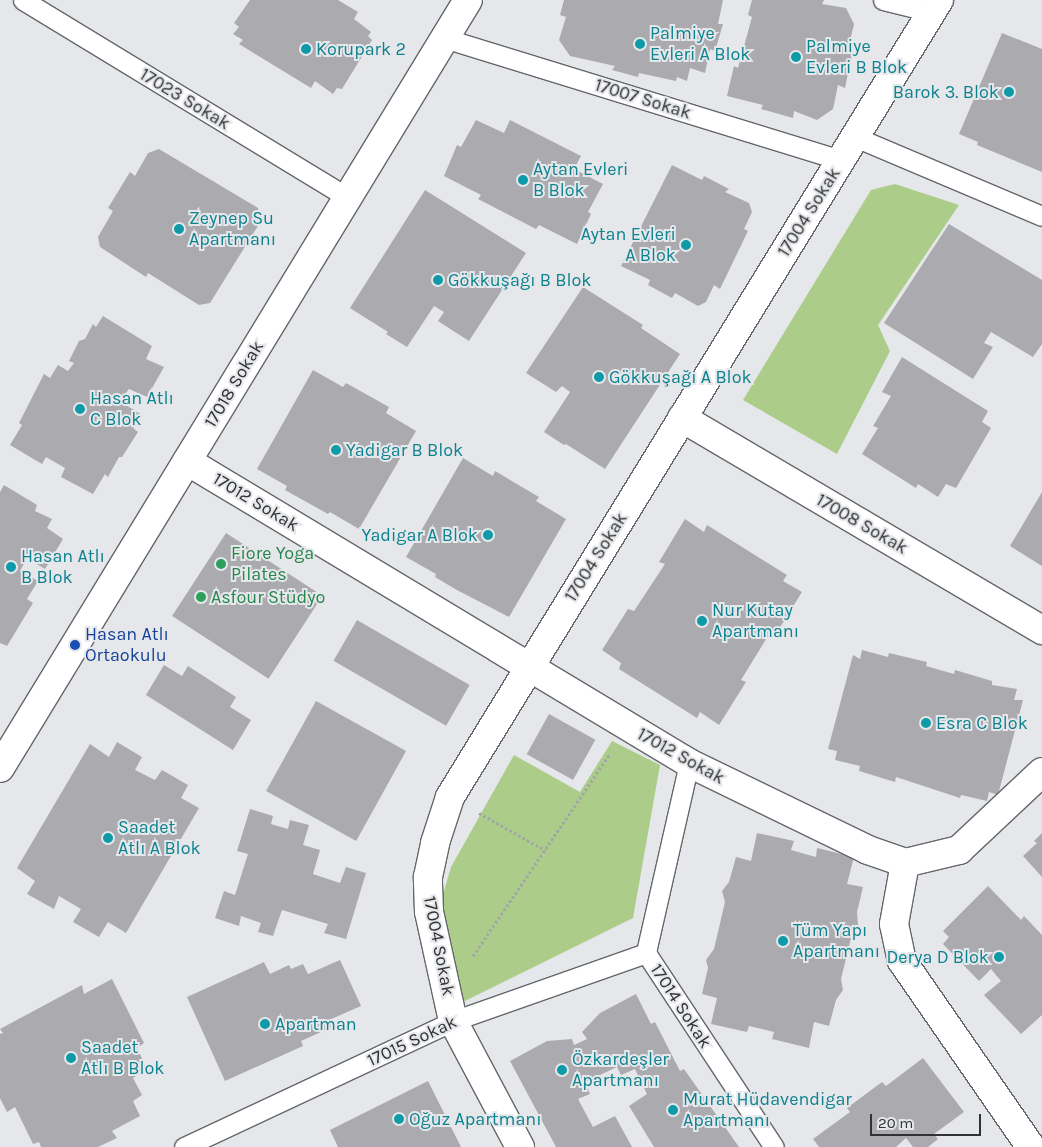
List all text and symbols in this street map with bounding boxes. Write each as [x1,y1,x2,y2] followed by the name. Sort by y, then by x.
[650,23,750,66] place label: Palmiye Evleri A Blok
[806,36,907,78] place label: Palmiye Evleri B Blok
[316,38,406,60] place label: Korupark 2
[634,38,646,50] marker: Palmiye Evleri A Blok
[300,43,312,55] marker: Korupark 2
[790,51,802,63] marker: Palmiye Evleri B Blok
[136,64,234,134] street label: 17023 Sokak
[592,74,694,124] street label: 17007 Sokak
[893,81,999,103] place label: Barok 3. Blok
[1003,86,1015,98] marker: Barok 3. Blok
[533,159,628,202] place label: Aytan Evleri B Blok
[773,163,845,261] street label: 17004 Sokak
[517,174,529,186] marker: Aytan Evleri B Blok
[189,208,276,250] place label: Zeynep Su Apartmanı
[173,223,185,235] marker: Zeynep Su Apartmanı
[581,224,676,266] place label: Aytan Evleri A Blok
[680,239,692,251] marker: Aytan Evleri A Blok
[448,269,591,291] place label: Gökkuşağı B Blok
[432,274,444,286] marker: Gökkuşağı B Blok
[200,337,268,431] street label: 17018 Sokak
[609,366,752,388] place label: Gökkuşağı A Blok
[593,371,605,383] marker: Gökkuşağı A Blok
[90,388,174,430] place label: Hasan Atlı C Blok
[74,403,86,415] marker: Hasan Atlı C Blok
[346,439,463,461] place label: Yadigar B Blok
[330,444,342,456] marker: Yadigar B Blok
[209,468,303,536] street label: 17012 Sokak
[812,489,912,559] street label: 17008 Sokak
[560,508,632,606] street label: 17004 Sokak
[362,524,478,546] place label: Yadigar A Blok
[482,529,494,541] marker: Yadigar A Blok
[231,543,314,586] place label: Fiore Yoga Pilates
[21,546,105,588] place label: Hasan Atlı B Blok
[215,558,227,570] marker: Fiore Yoga Pilates
[5,561,17,573] marker: Hasan Atlı B Blok
[211,586,325,608] place label: Asfour Stüdyo
[195,591,207,603] marker: Asfour Stüdyo
[712,600,799,642] place label: Nur Kutay Apartmanı
[696,615,708,627] marker: Nur Kutay Apartmanı
[85,624,169,666] place label: Hasan Atlı Ortaokulu
[69,639,81,651] marker: Hasan Atlı Ortaokulu
[936,712,1028,734] place label: Esra C Blok
[920,717,932,729] marker: Esra C Blok
[633,723,729,789] street label: 17012 Sokak
[118,817,201,860] place label: Saadet Atlı A Blok
[102,832,114,844] marker: Saadet Atlı A Blok
[419,894,459,998] street label: 17004 Sokak
[793,920,880,962] place label: Tüm Yapı Apartmanı
[777,935,789,947] marker: Tüm Yapı Apartmanı
[886,946,989,968] place label: Derya D Blok
[993,951,1005,963] marker: Derya D Blok
[646,960,716,1052] street label: 17014 Sokak
[364,1011,460,1071] street label: 17015 Sokak
[275,1013,357,1035] place label: Apartman
[259,1018,271,1030] marker: Apartman
[81,1037,164,1080] place label: Saadet Atlı B Blok
[572,1049,669,1092] place label: Özkardeşler Apartmanı
[65,1052,77,1064] marker: Saadet Atlı B Blok
[556,1064,568,1076] marker: Özkardeşler Apartmanı
[683,1089,852,1132] place label: Murat Hüdavendigar Apartmanı
[667,1104,679,1116] marker: Murat Hüdavendigar Apartmanı
[872,1104,983,1136] scale bar
[409,1108,542,1130] place label: Oğuz Apartmanı
[393,1113,405,1125] marker: Oğuz Apartmanı
[878,1114,913,1132] text: 20 m

